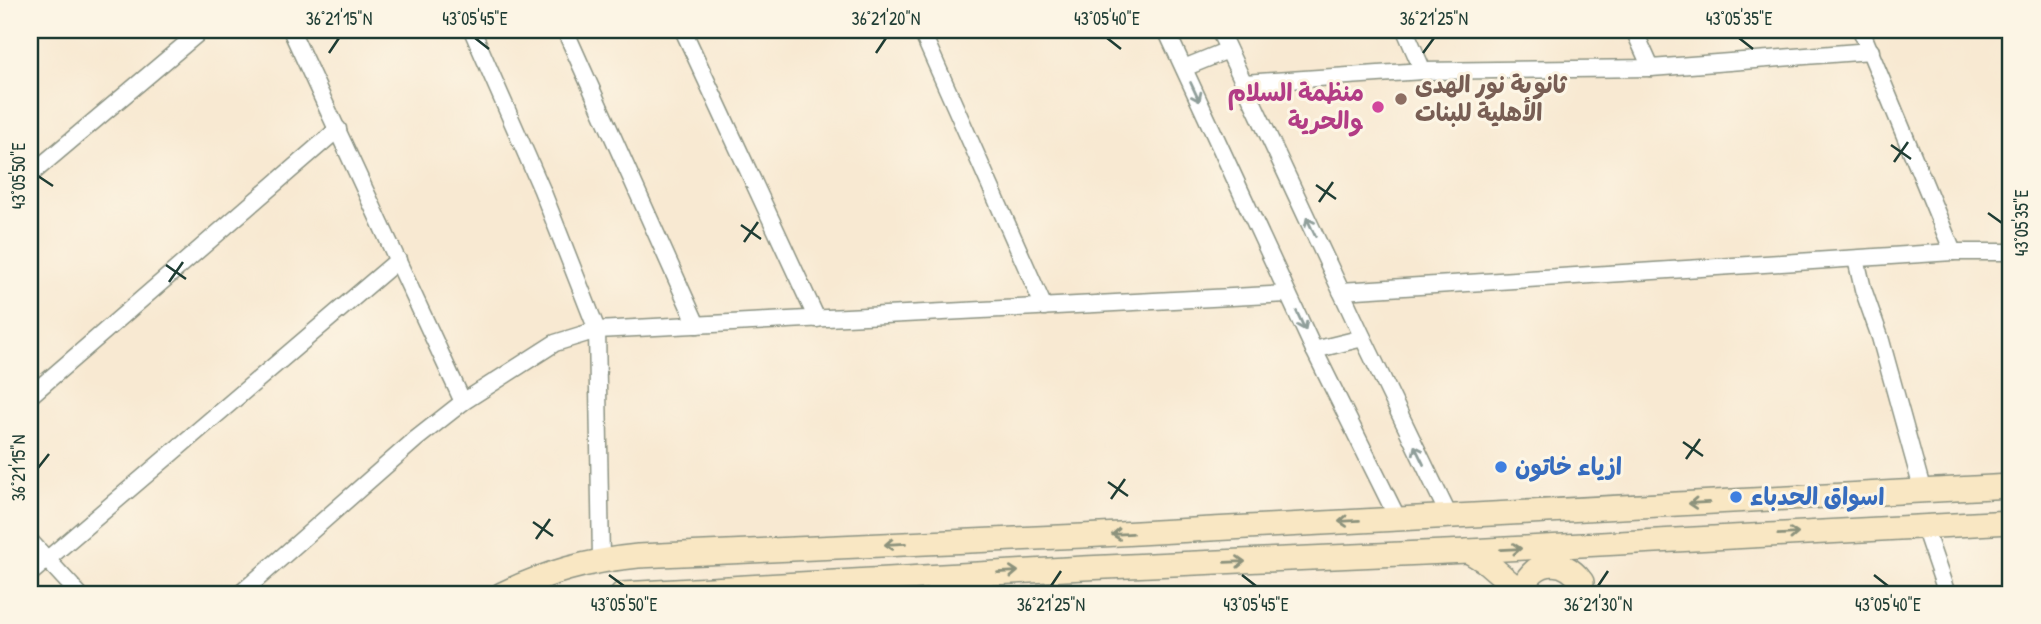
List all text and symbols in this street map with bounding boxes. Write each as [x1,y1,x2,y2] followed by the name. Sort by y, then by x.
[306,6,372,31] text: 36°21'15"N
[442,6,508,31] text: 43°05'45"E
[852,6,920,31] text: 36°21'20"N
[1074,6,1140,31] text: 43°05'40"E
[1400,6,1468,31] text: 36°21'25"N
[1706,6,1772,31] text: 43°05'35"E
[1415,68,1568,128] place label: ثانوية نور الهدى الأهلية للبنات
[1228,76,1364,137] place label: منظمة السلام والحرية
[1189,81,1202,102] one-way arrow
[1393,91,1409,107] marker: ثانوية نور الهدى الأهلية للبنات
[1370,99,1386,115] marker: منظمة السلام والحرية
[6,143,31,209] text: 43°05'50"E
[2009,190,2034,256] text: 43°05'35"E
[1304,217,1317,238] one-way arrow
[1295,310,1308,331] one-way arrow
[6,435,31,501] text: 36°21'15"N
[1412,445,1426,466] one-way arrow
[1515,450,1622,482] place label: ازياء خاتون
[1493,459,1509,475] marker: ازياء خاتون
[1750,480,1884,512] place label: اسواق الحدباء
[1728,489,1744,505] marker: اسواق الحدباء
[1687,497,1710,510] one-way arrow
[1338,515,1361,528] one-way arrow
[1111,527,1134,540] one-way arrow
[1776,528,1799,541] one-way arrow
[883,538,906,551] one-way arrow
[1500,543,1523,556] one-way arrow
[1223,555,1246,568] one-way arrow
[996,566,1019,579] one-way arrow
[591,592,657,617] text: 43°05'50"E
[1017,592,1085,617] text: 36°21'25"N
[1223,592,1289,617] text: 43°05'45"E
[1564,592,1632,617] text: 36°21'30"N
[1855,592,1921,617] text: 43°05'40"E

